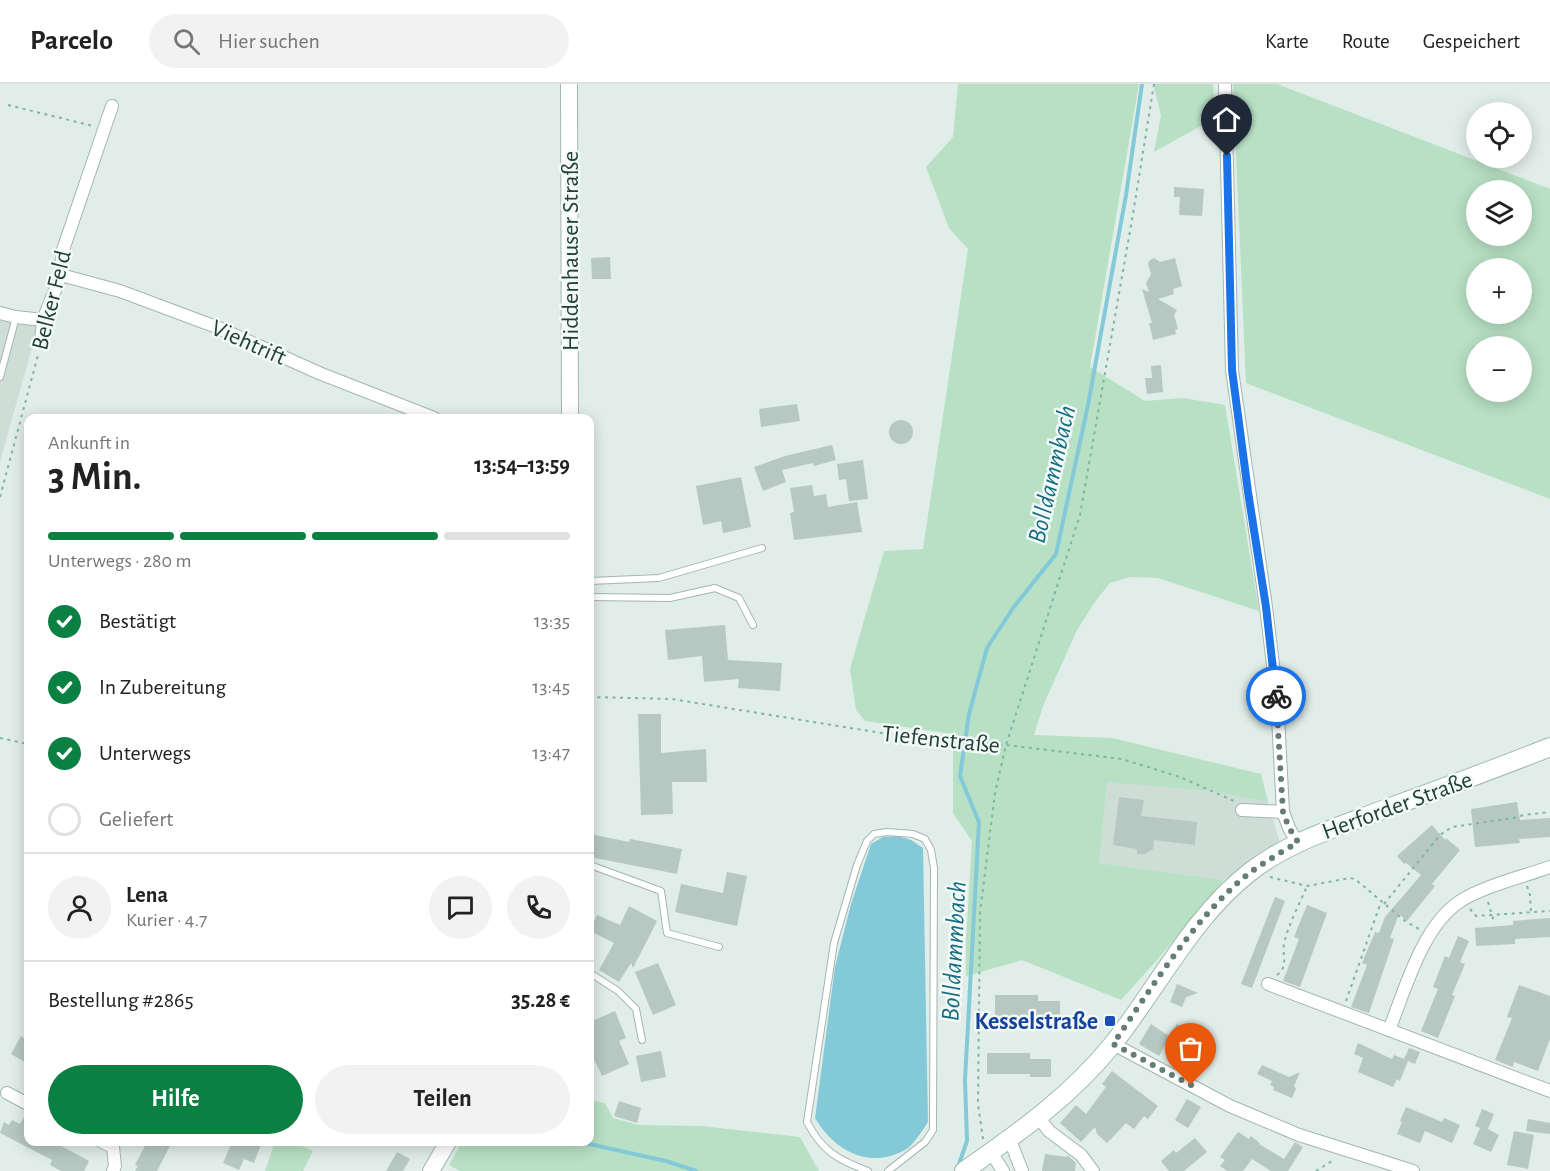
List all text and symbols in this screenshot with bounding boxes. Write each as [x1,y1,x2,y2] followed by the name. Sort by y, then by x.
[149,14,569,68] search box
[170,25,203,58] icon: search
[30,27,113,55] text: Parcelo
[218,30,320,52] text: Hier suchen
[1265,31,1309,52] text: Karte
[1342,31,1390,52] text: Route
[1423,31,1520,52] text: Gespeichert
[1201,94,1252,156] pin
[1466,102,1532,402] map controls
[1466,102,1532,168] button: locate
[1210,103,1243,136] icon: home
[559,151,583,351] street label: Hiddenhauser Straße
[1466,180,1532,246] button: layers
[28,248,76,353] street label: Belker Feld
[1466,258,1532,324] button: +
[208,316,290,370] street label: Viehtrift
[1466,336,1532,402] button: −
[1023,403,1080,546] water label: Bolldammbach
[48,433,130,453] text: Ankunft in
[474,454,570,476] text: 13:54–13:59
[48,458,142,497] text: 3 Min.
[48,551,191,571] text: Unterwegs · 280 m
[48,605,81,638] icon: check
[99,610,176,632] text: Bestätigt
[534,611,570,631] text: 13:35
[1246,666,1306,726] courier
[48,671,81,704] icon: check
[99,676,226,698] text: In Zubereitung
[532,677,570,697] text: 13:45
[1260,680,1293,713] icon: bike
[881,722,1001,758] street label: Tiefenstraße
[48,737,81,770] icon: check
[99,742,191,764] text: Unterwegs
[532,743,570,763] text: 13:47
[1319,768,1476,844] street label: Herforder Straße
[99,808,173,830] text: Geliefert
[48,876,111,939] button: person
[429,876,492,939] button: chat
[507,876,570,939] button: phone
[937,880,971,1022] water label: Bolldammbach
[126,884,168,906] text: Lena
[126,910,207,930] text: Kurier · 4.7
[48,989,194,1011] text: Bestellung #2865
[511,989,570,1011] text: 35.28 €
[975,1010,1098,1034] place label: Kesselstraße
[1103,1014,1117,1028] marker: Kesselstraße
[1165,1023,1216,1085] pin
[1174,1032,1207,1065] icon: bag
[48,1065,303,1134] button: Hilfe
[315,1065,570,1134] button: Teilen

